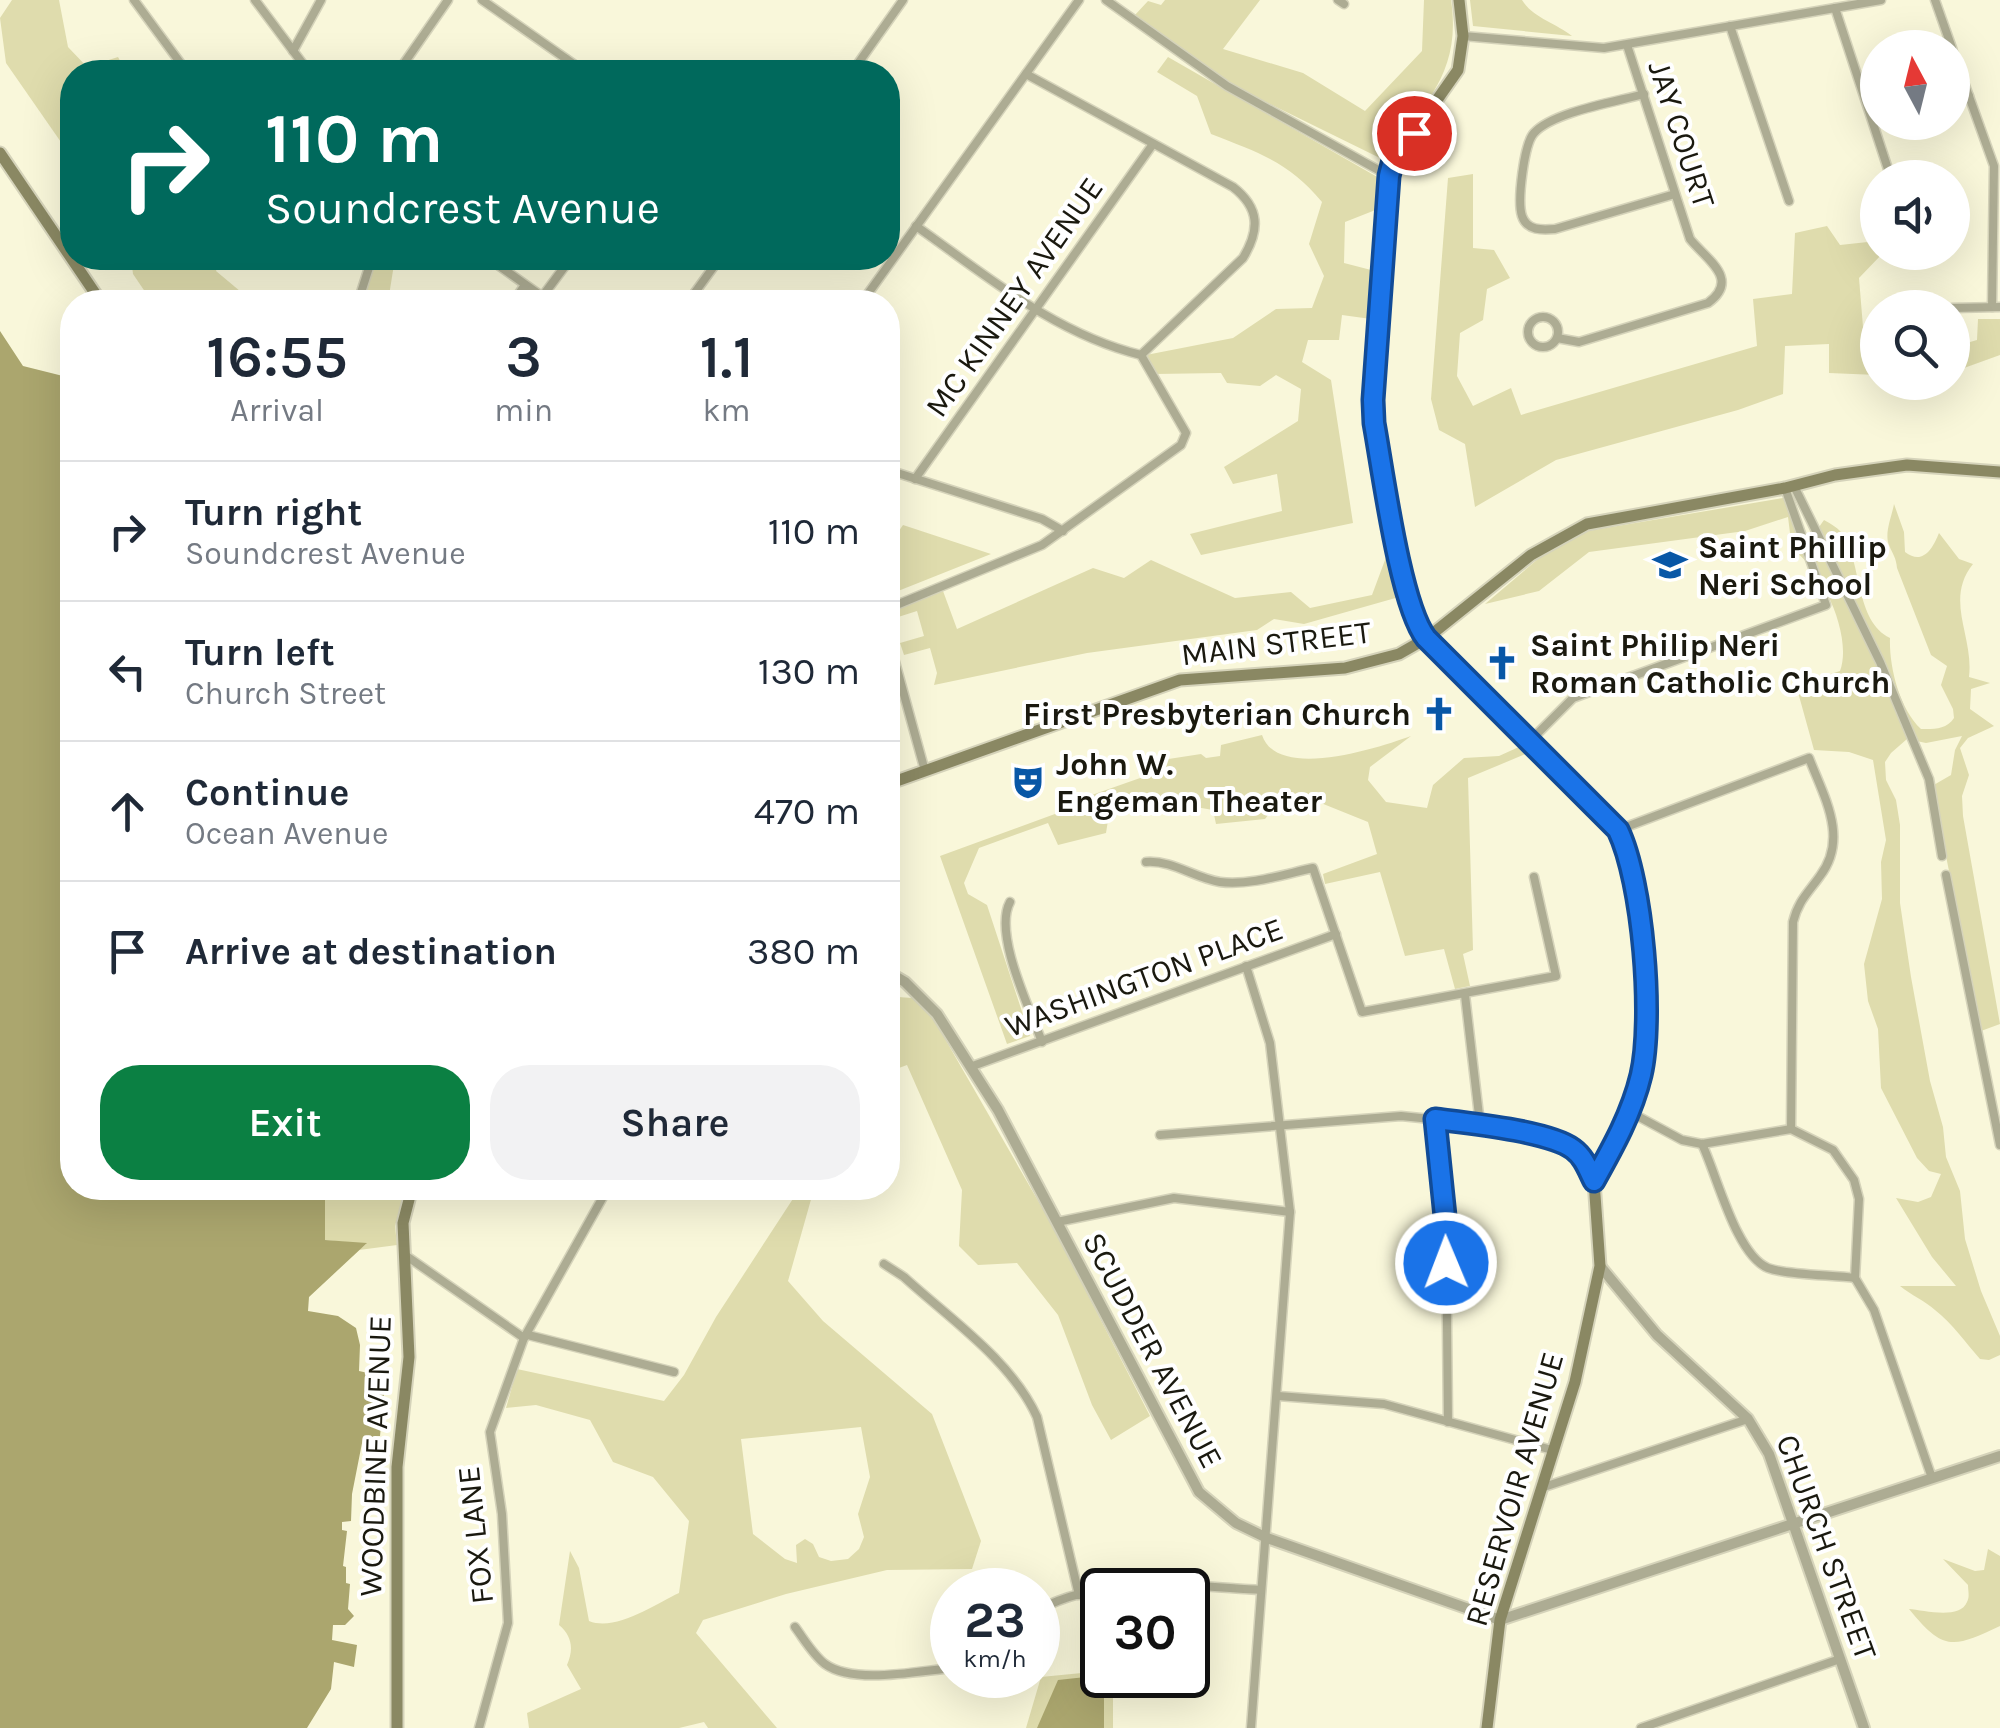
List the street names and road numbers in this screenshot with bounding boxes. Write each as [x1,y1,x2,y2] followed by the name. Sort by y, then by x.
[1640,56,1723,212] street label: JAY COURT
[918,170,1111,424] street label: MC KINNEY AVENUE
[1179,614,1373,673] street label: MAIN STREET
[1000,910,1288,1045] street label: WASHINGTON PLACE
[1075,1226,1230,1474] street label: SCUDDER AVENUE
[352,1315,399,1597] street label: WOODBINE AVENUE
[1458,1348,1571,1630] street label: RESERVOIR AVENUE
[1769,1429,1884,1665] street label: CHURCH STREET
[450,1464,501,1606] street label: FOX LANE

